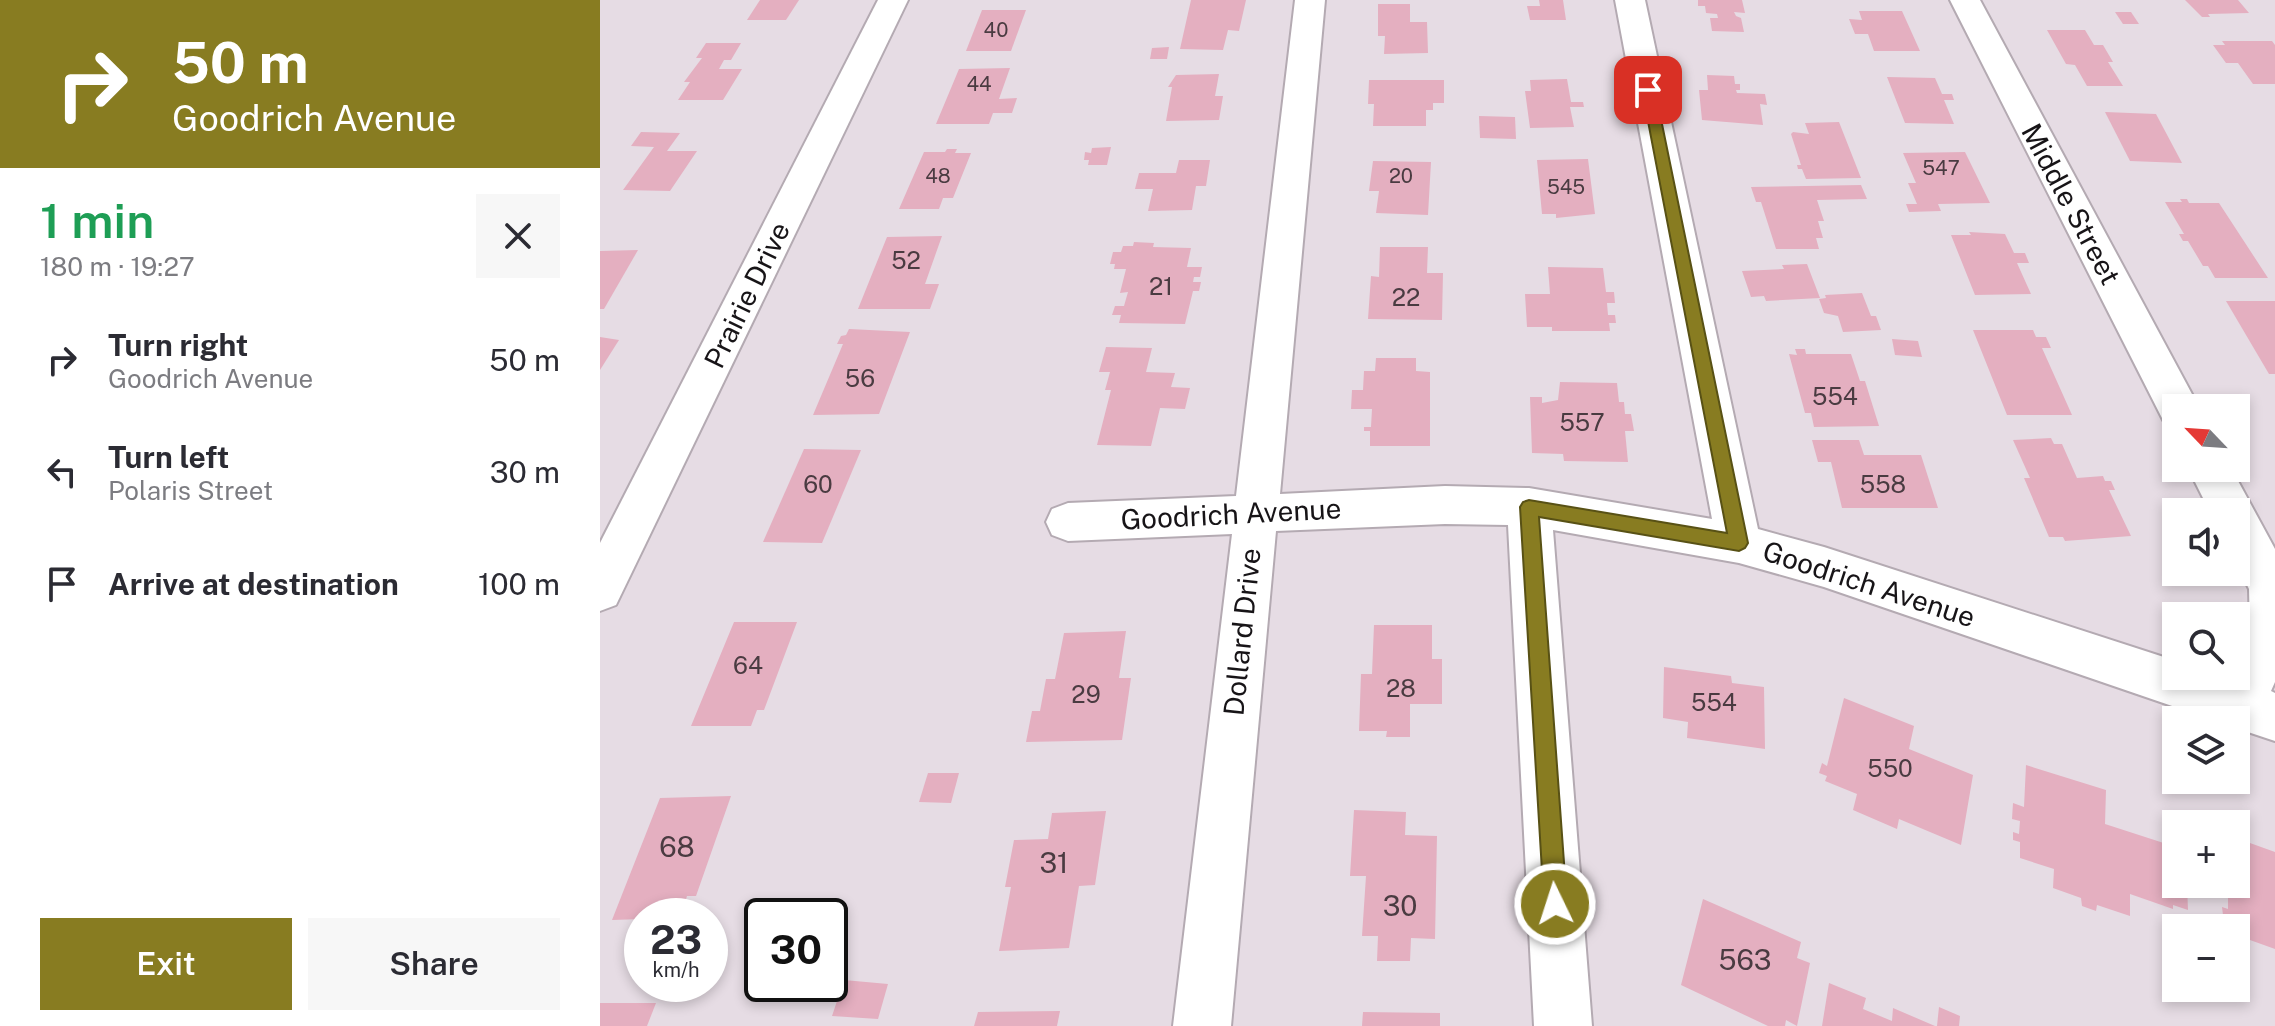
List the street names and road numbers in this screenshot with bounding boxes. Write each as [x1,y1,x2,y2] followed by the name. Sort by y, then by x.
[2015,118,2128,290] street label: Middle Street
[697,216,796,373] street label: Prairie Drive
[1120,491,1342,536] street label: Goodrich Avenue
[1759,534,1979,633] street label: Goodrich Avenue
[1216,546,1267,717] street label: Dollard Drive

